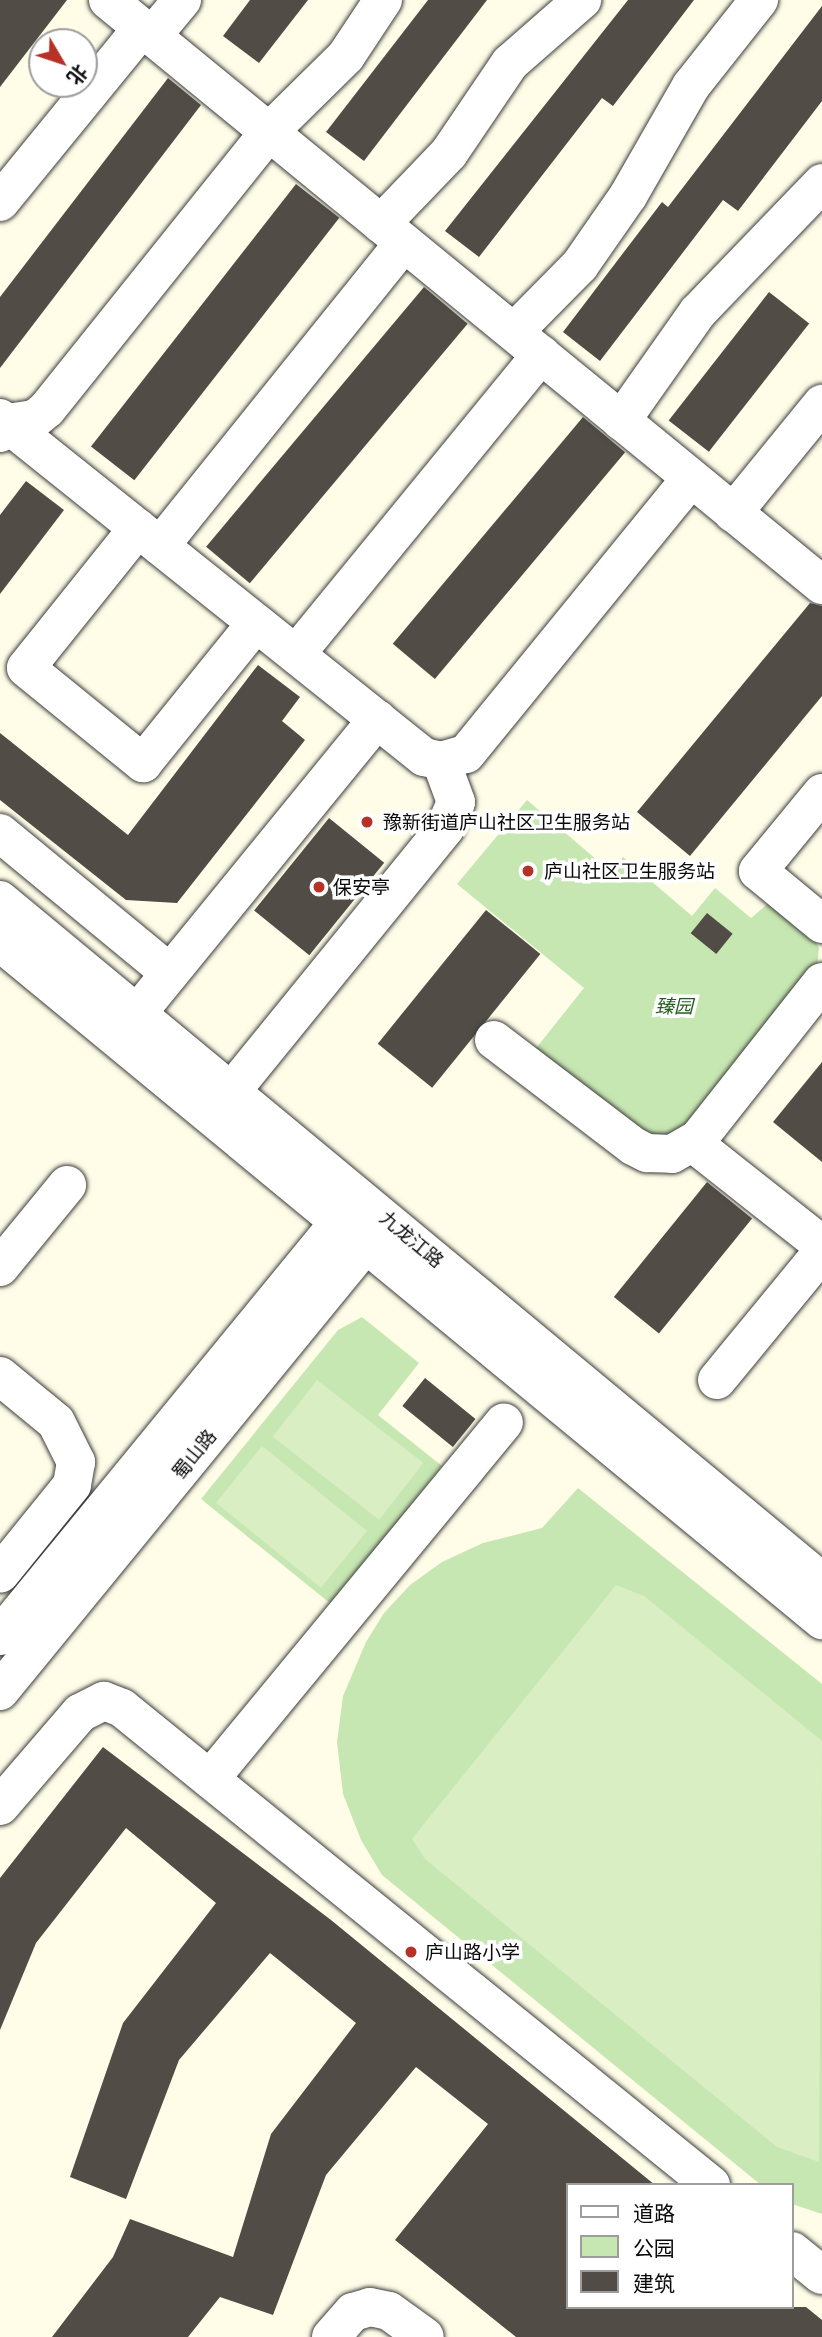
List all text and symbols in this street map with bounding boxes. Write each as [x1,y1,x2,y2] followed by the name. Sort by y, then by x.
[28,28,98,98] north arrow
[62,60,94,91] text: 北
[383,811,630,833] place label: 豫新街道庐山社区卫生服务站
[357,812,377,832] marker: 豫新街道庐山社区卫生服务站
[544,860,715,882] place label: 庐山社区卫生服务站
[518,861,538,881] marker: 庐山社区卫生服务站
[333,876,390,898] place label: 保安亭
[311,879,327,895] marker: 保安亭
[655,995,693,1017] park label: 臻园
[376,1206,448,1272] street label: 九龙江路
[167,1425,221,1483] street label: 蜀山路
[425,1941,520,1963] place label: 庐山路小学
[403,1944,419,1960] marker: 庐山路小学
[566,2183,794,2309] legend
[633,2199,675,2227] text: 道路
[633,2234,675,2262] text: 公园
[633,2269,675,2297] text: 建筑

